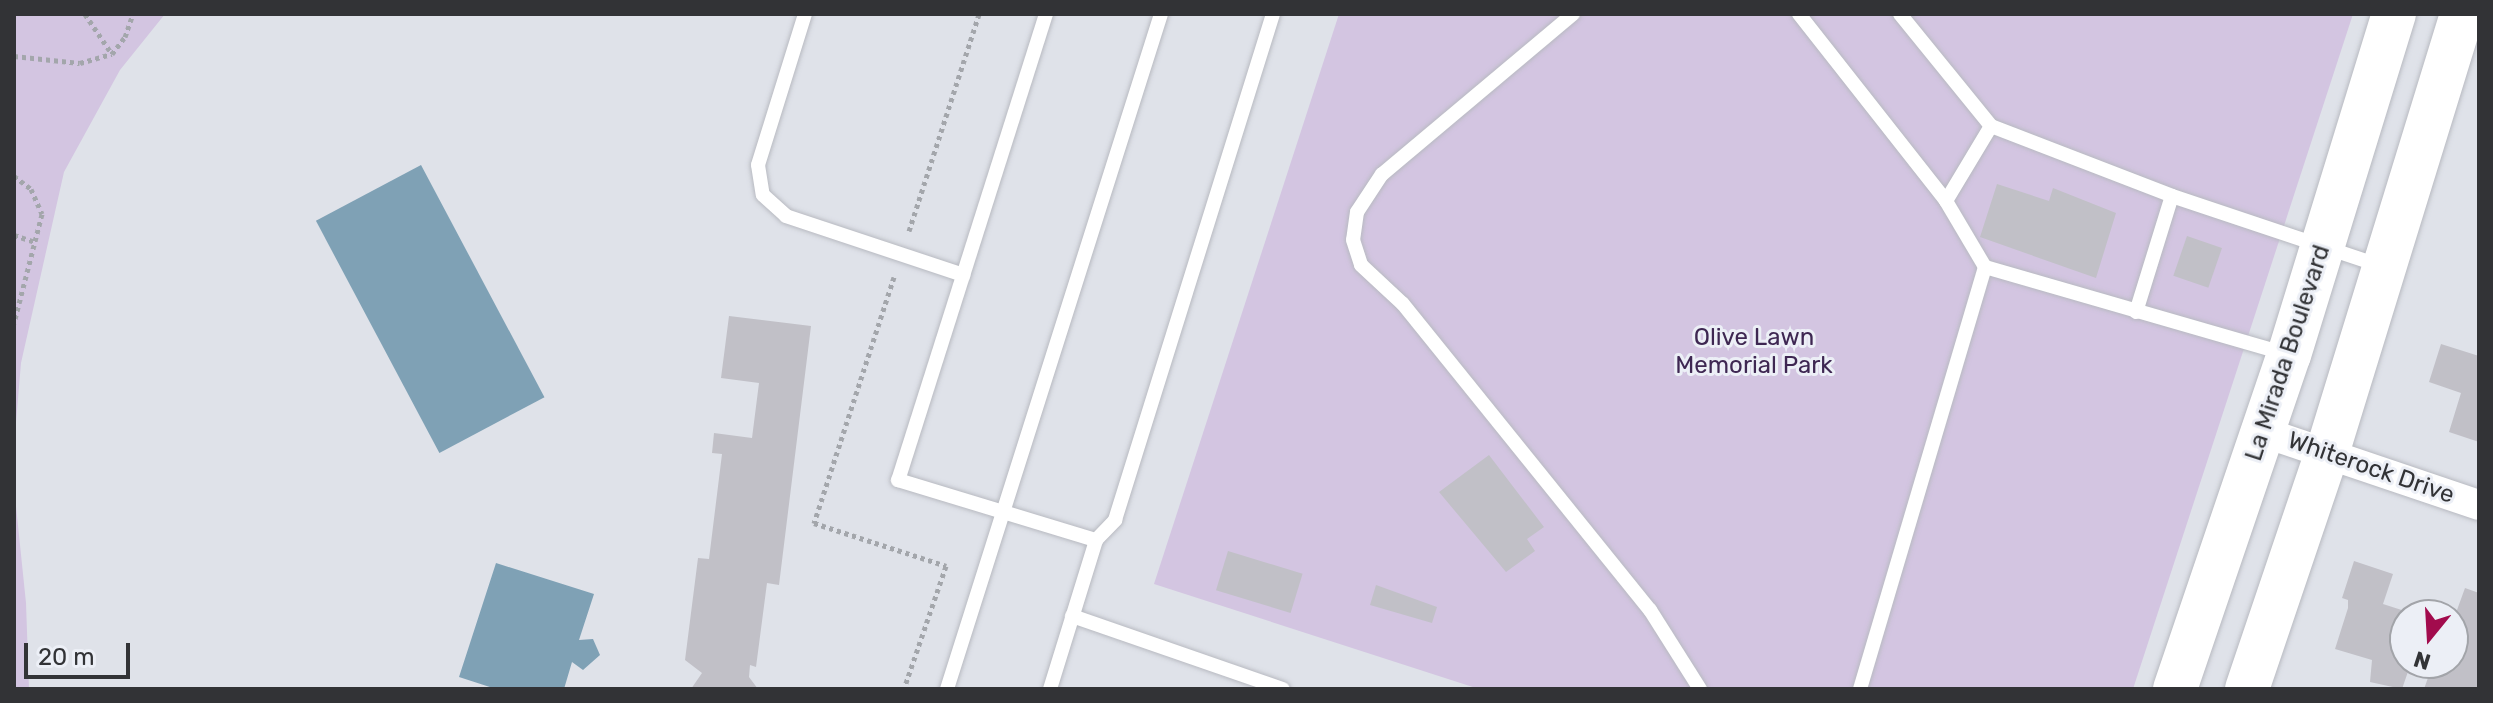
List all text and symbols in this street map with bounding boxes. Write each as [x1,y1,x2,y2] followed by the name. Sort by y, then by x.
[2239,241,2337,465] street label: La Mirada Boulevard
[1675,324,1833,380] park label: Olive Lawn Memorial Park
[2284,426,2458,510] street label: Whiterock Drive
[2389,599,2469,679] north arrow
[28,627,134,677] scale bar
[38,643,95,671] text: 20 m
[2410,645,2434,676] text: N

